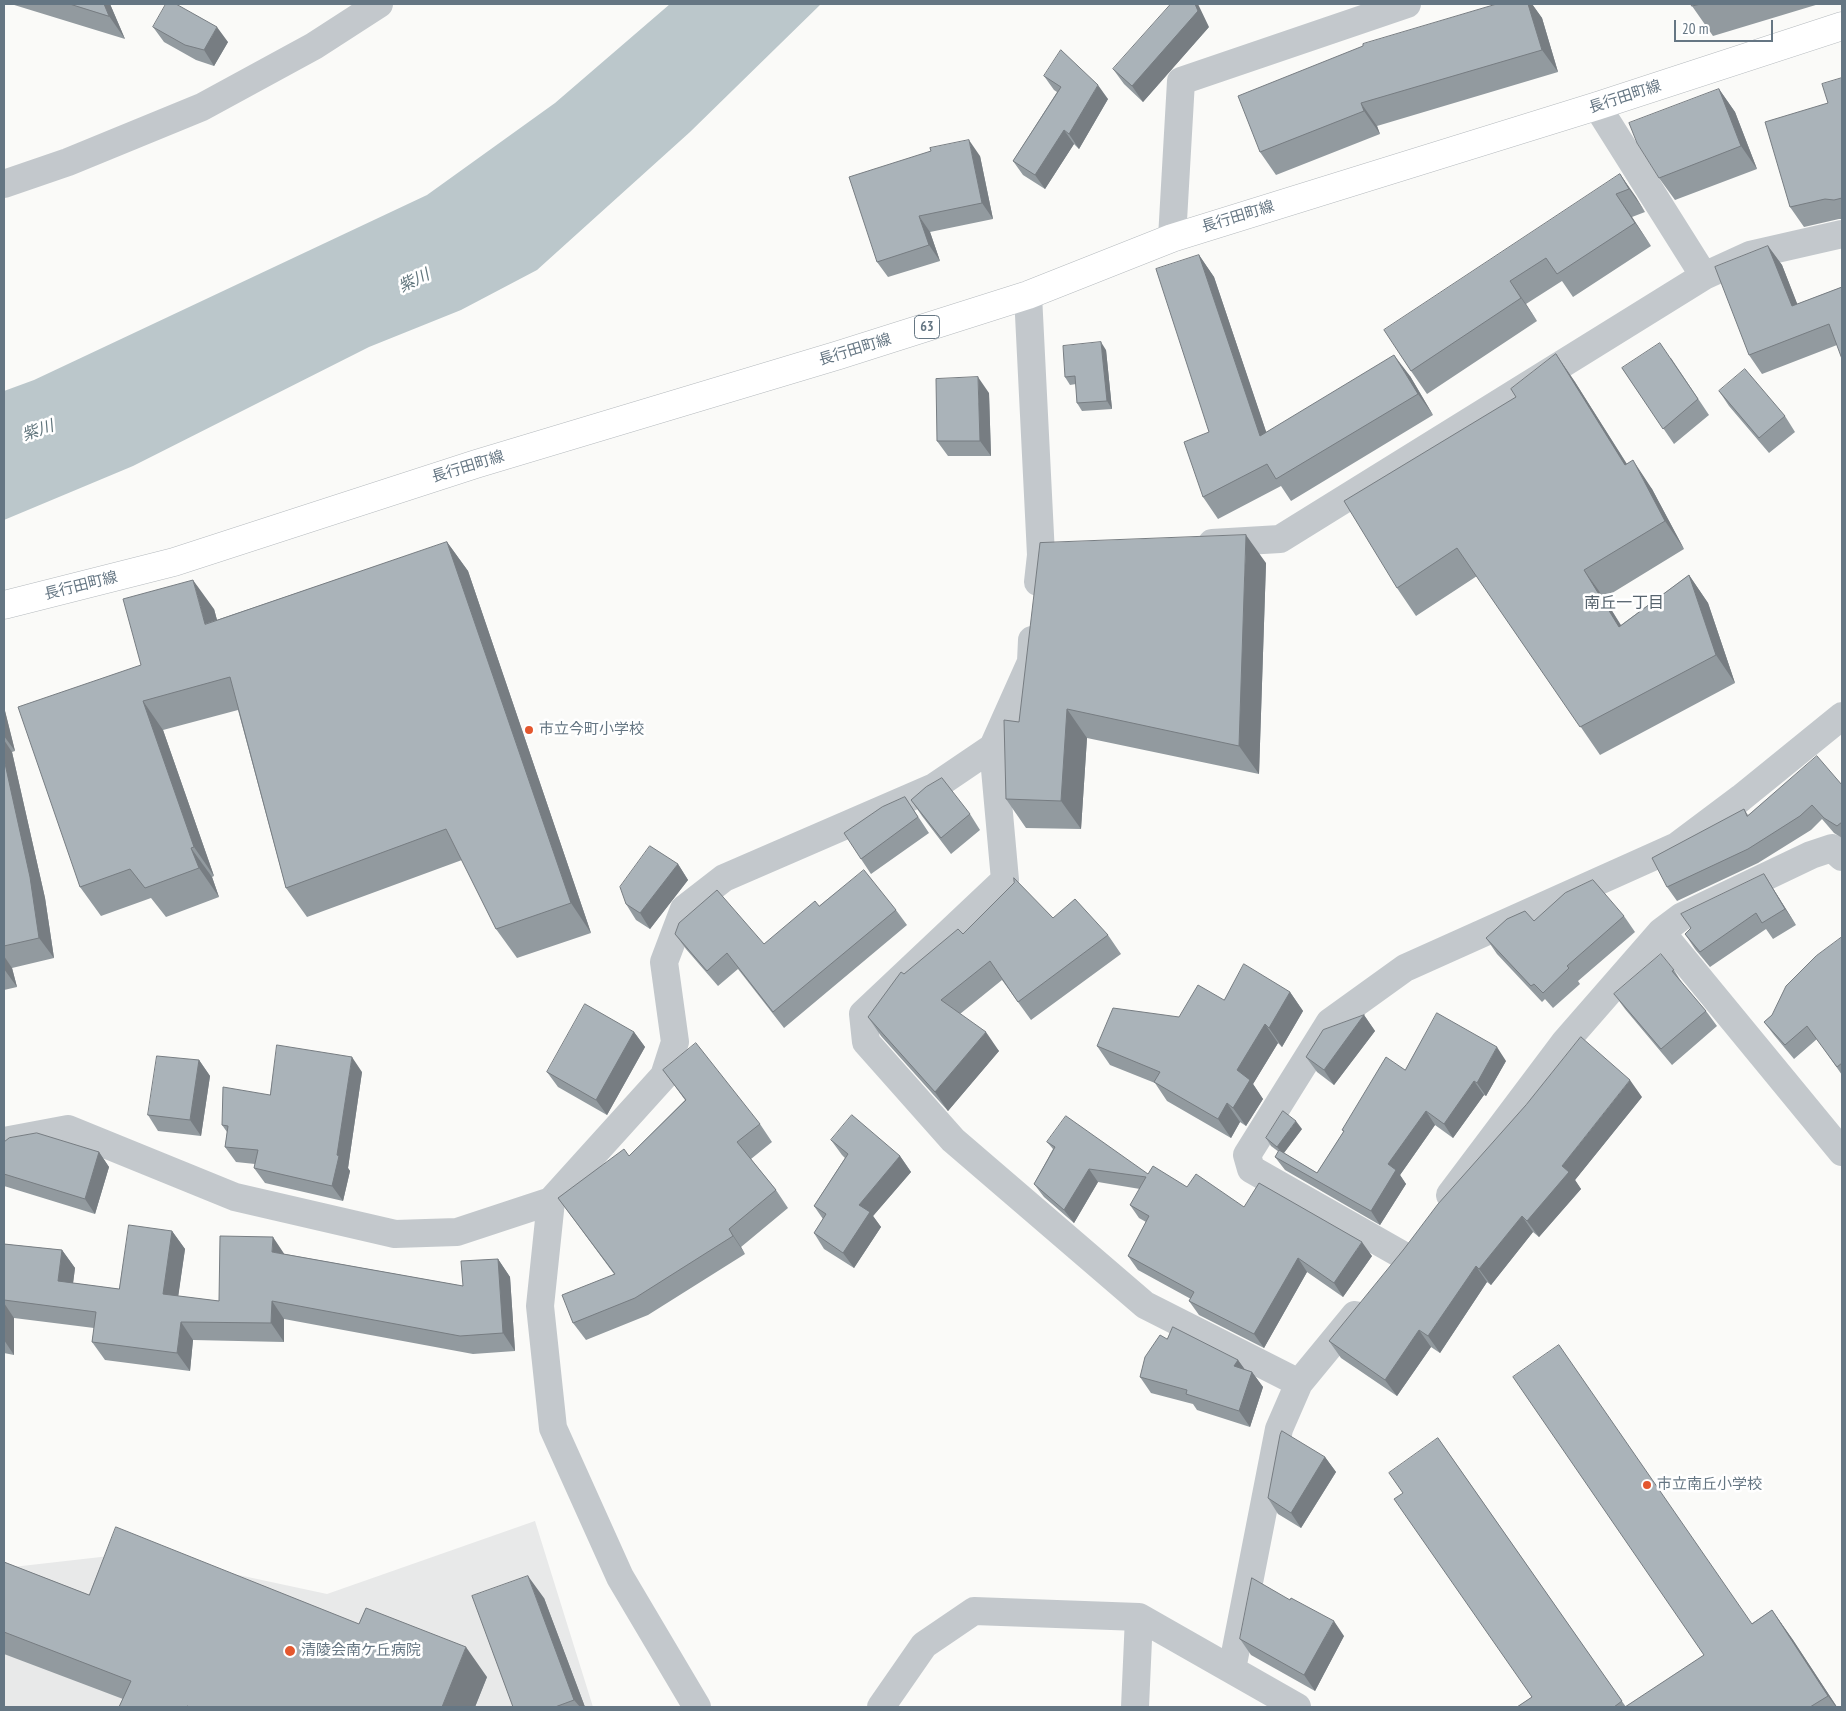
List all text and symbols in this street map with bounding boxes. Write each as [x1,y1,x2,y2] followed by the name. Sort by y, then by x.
[1676,10,1775,42] scale bar
[1682,19,1708,38] text: 20 m
[1587,77,1663,117] street label: 長行田町線
[1200,197,1276,237] street label: 長行田町線
[395,265,433,297] water label: 紫川
[914,316,940,338] road number: 63
[817,330,893,370] street label: 長行田町線
[20,417,56,445] water label: 紫川
[430,447,506,487] street label: 長行田町線
[42,568,120,604] street label: 長行田町線
[1584,593,1664,613] district label: 南丘一丁目
[539,721,644,739] place label: 市立今町小学校
[523,724,535,736] marker: 市立今町小学校
[1657,1476,1762,1494] place label: 市立南丘小学校
[1641,1479,1653,1491] marker: 市立南丘小学校
[301,1642,421,1660] place label: 清陵会南ケ丘病院
[283,1644,297,1658] marker: 清陵会南ケ丘病院

